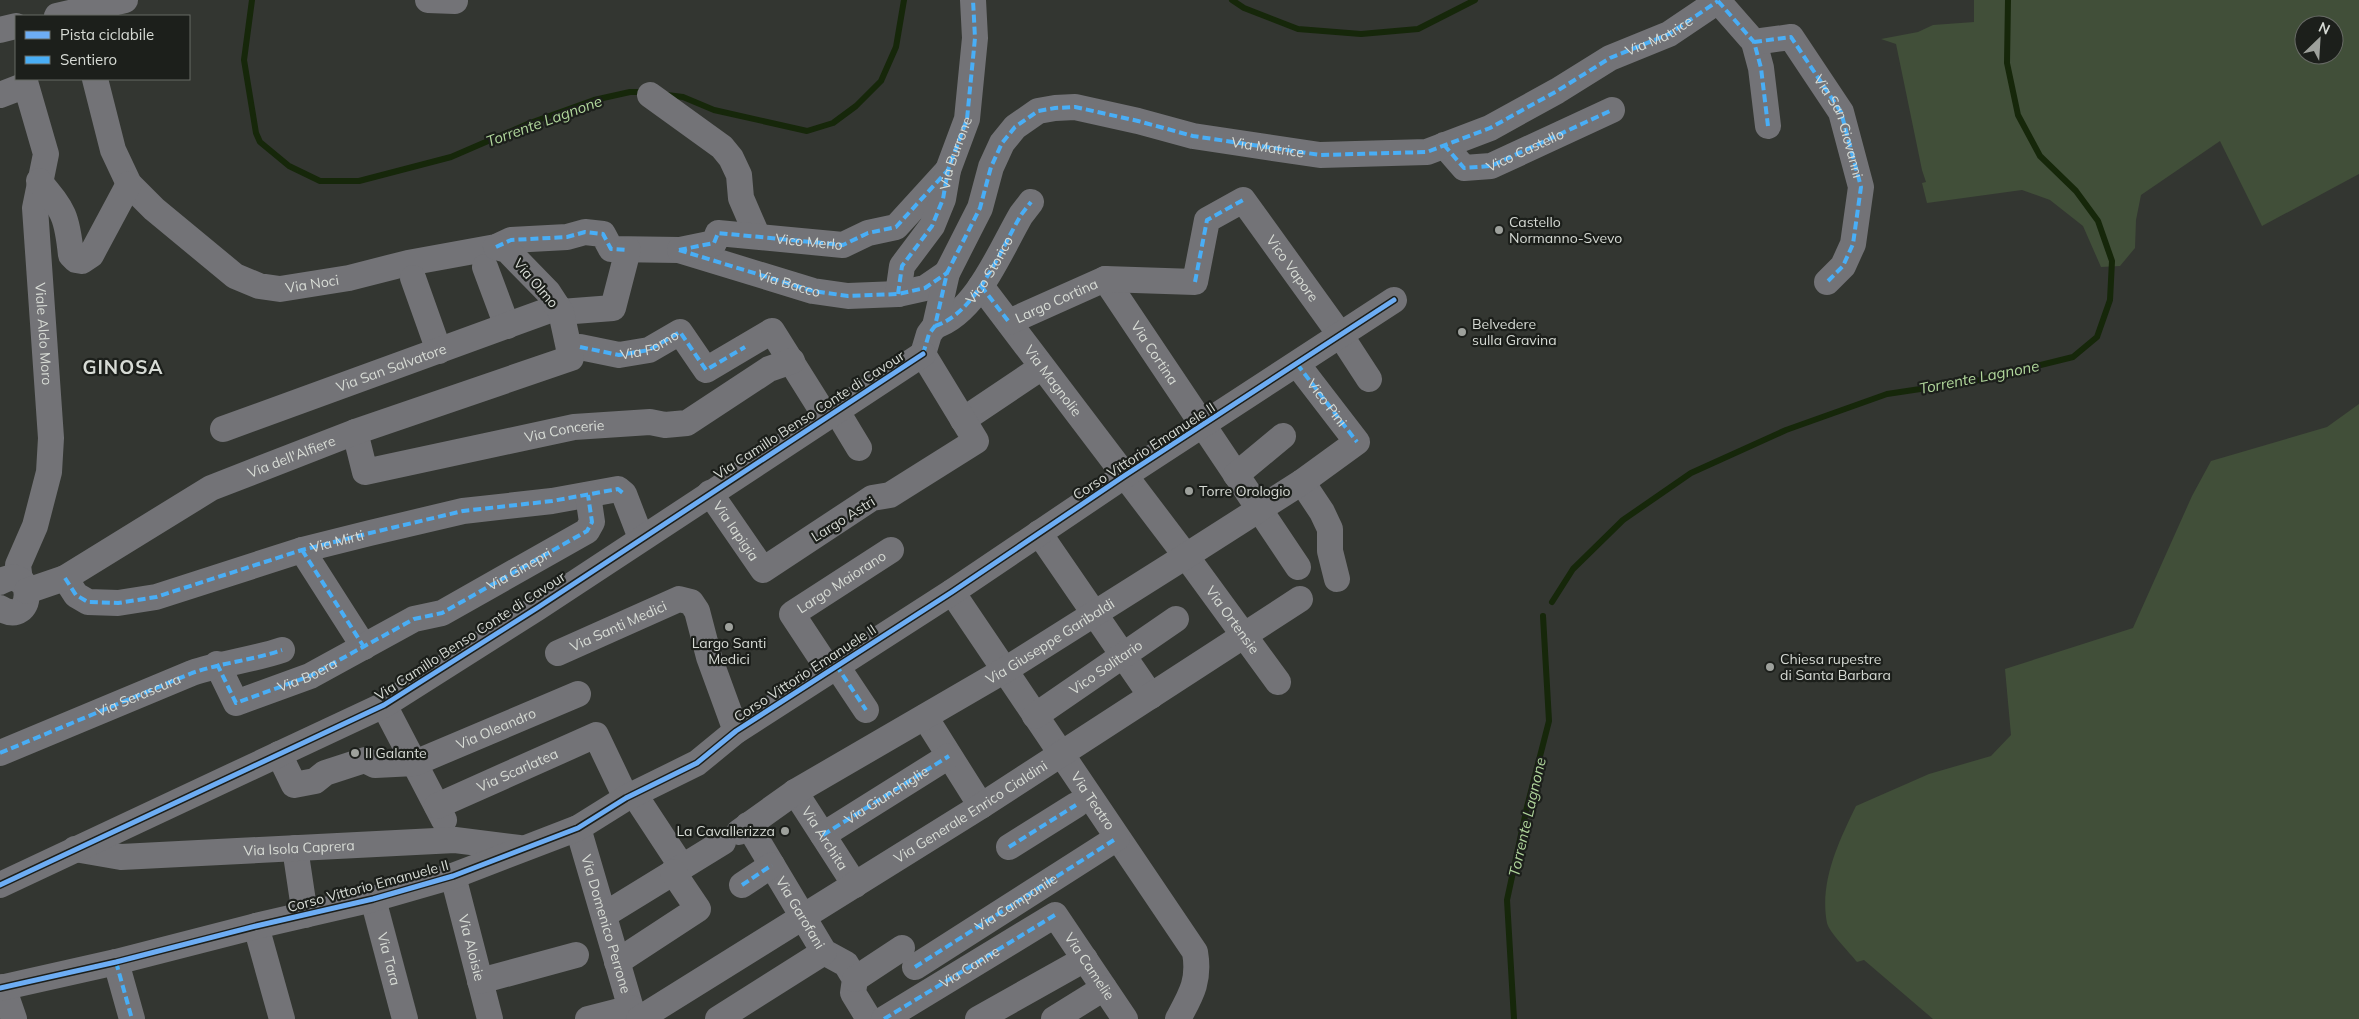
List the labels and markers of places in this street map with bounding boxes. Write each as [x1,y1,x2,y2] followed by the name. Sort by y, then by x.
[1509,213,1622,247] place label: Castello Normanno-Svevo
[1493,224,1505,236] marker: Castello Normanno-Svevo
[1472,315,1557,349] place label: Belvedere sulla Gravina
[1456,326,1468,338] marker: Belvedere sulla Gravina
[1199,482,1291,500] place label: Torre Orologio
[1183,485,1195,497] marker: Torre Orologio
[723,621,735,633] marker: Largo Santi Medici
[692,634,766,668] place label: Largo Santi Medici
[1780,650,1891,684] place label: Chiesa rupestre di Santa Barbara
[1764,661,1776,673] marker: Chiesa rupestre di Santa Barbara
[365,744,427,762] place label: Il Galante
[349,747,361,759] marker: Il Galante
[676,822,775,840] place label: La Cavallerizza
[779,825,791,837] marker: La Cavallerizza

